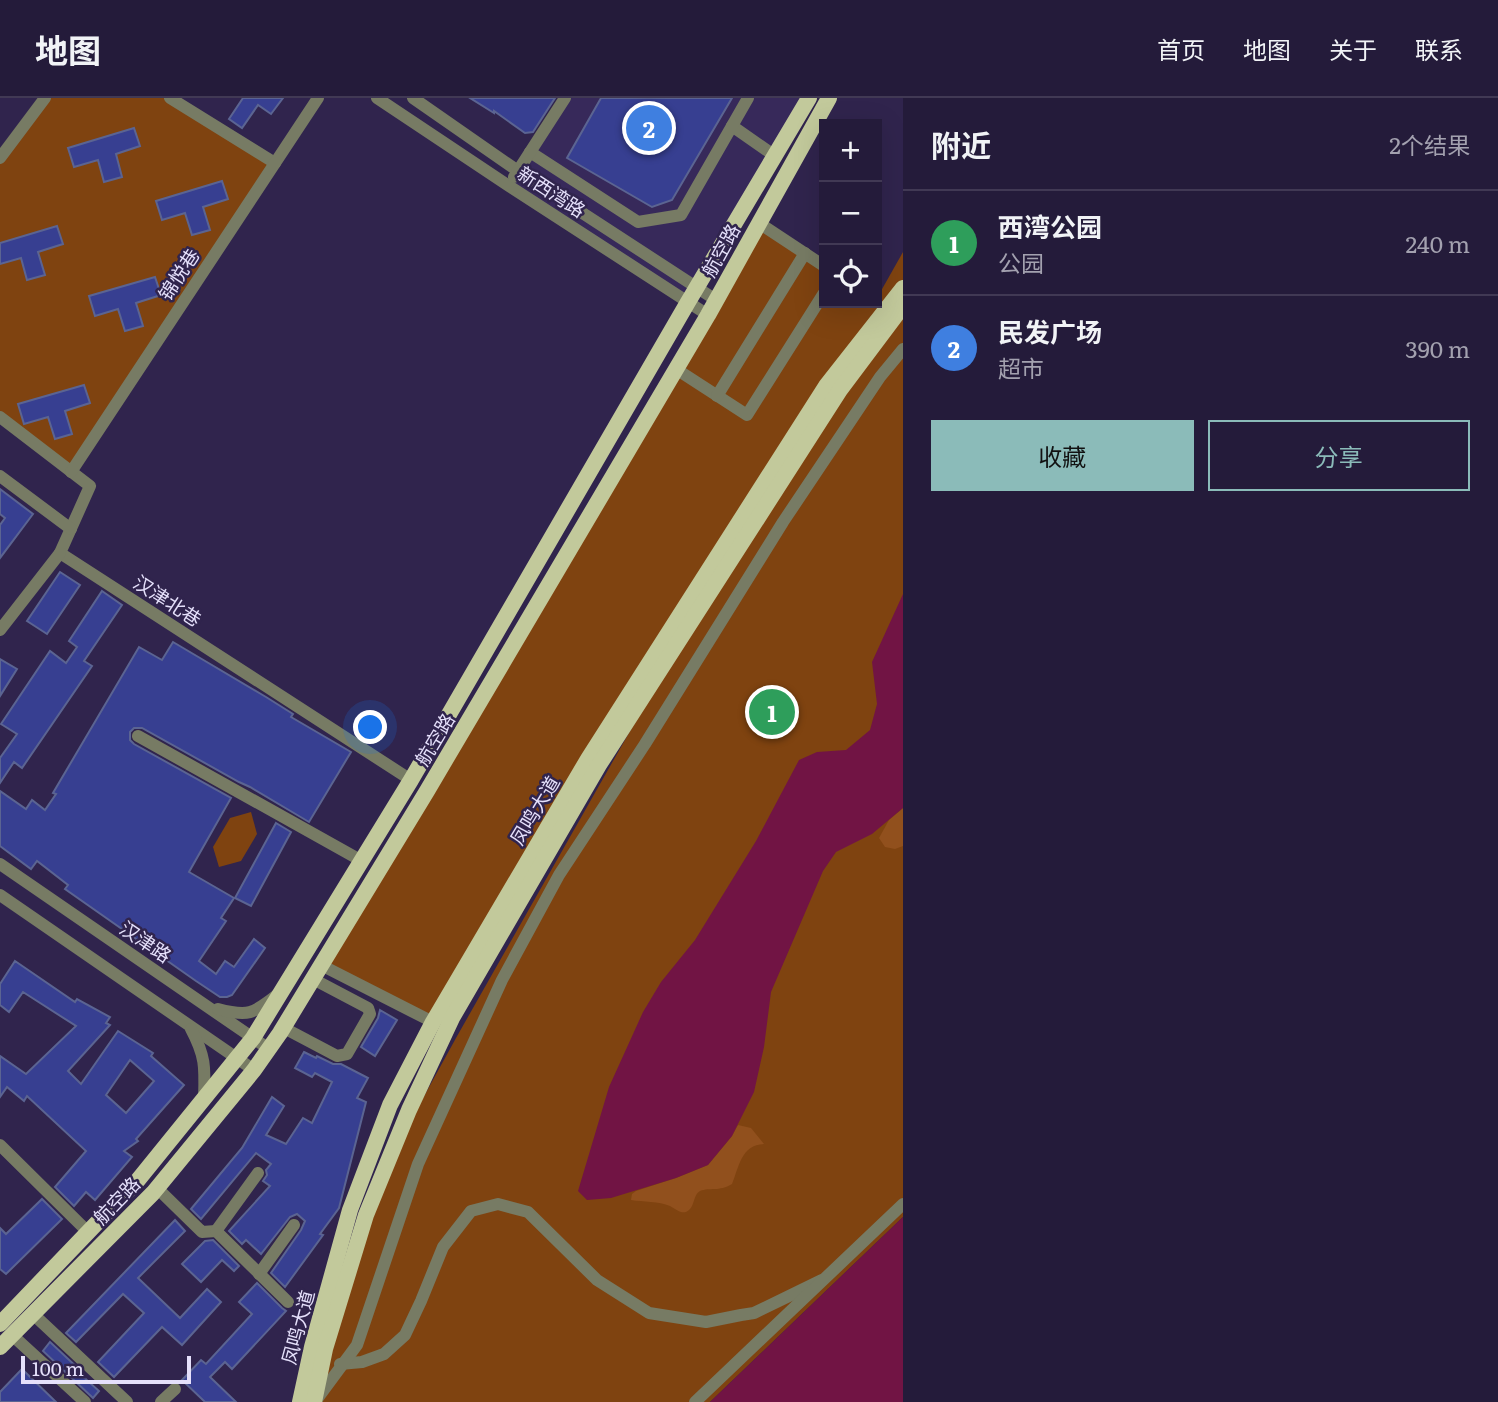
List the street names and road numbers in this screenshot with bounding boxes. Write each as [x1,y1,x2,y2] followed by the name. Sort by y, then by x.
[512,159,592,223] street label: 新西湾路
[694,218,746,282] street label: 航空路
[151,242,205,306] street label: 锦悦巷
[128,568,208,632] street label: 汉津北巷
[407,707,461,771] street label: 航空路
[502,770,566,850] street label: 凤鸣大道
[115,913,177,969] street label: 汉津路
[86,1170,146,1230] street label: 航空路
[274,1287,320,1367] street label: 凤鸣大道

